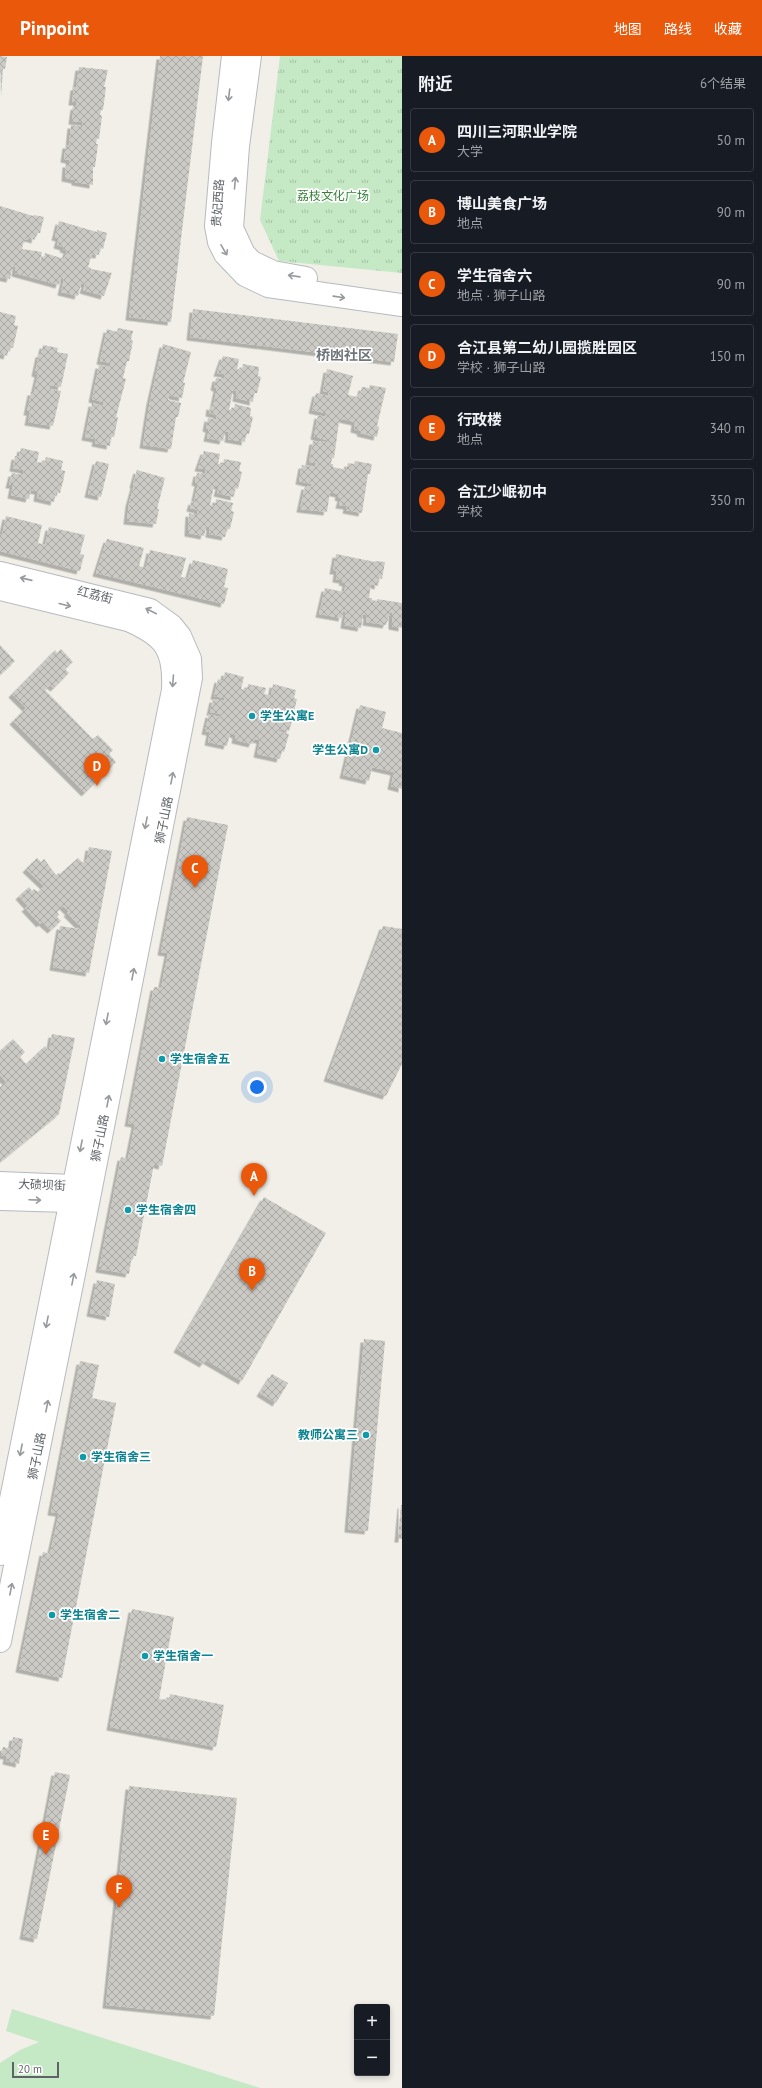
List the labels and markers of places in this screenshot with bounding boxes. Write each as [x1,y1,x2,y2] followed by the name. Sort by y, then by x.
[260,708,314,723] place label: 学生公寓E
[247,711,257,721] marker: 学生公寓E
[312,742,368,757] place label: 学生公寓D
[371,745,381,755] marker: 学生公寓D
[84,753,110,786] pin: D
[182,855,208,888] pin: C
[170,1051,230,1066] place label: 学生宿舍五
[157,1054,167,1064] marker: 学生宿舍五
[241,1163,267,1196] pin: A
[136,1202,196,1217] place label: 学生宿舍四
[123,1205,133,1215] marker: 学生宿舍四
[239,1258,265,1291] pin: B
[298,1427,358,1442] place label: 教师公寓三
[361,1430,371,1440] marker: 教师公寓三
[91,1449,151,1464] place label: 学生宿舍三
[78,1452,88,1462] marker: 学生宿舍三
[60,1607,120,1622] place label: 学生宿舍二
[47,1610,57,1620] marker: 学生宿舍二
[153,1648,213,1663] place label: 学生宿舍一
[140,1651,150,1661] marker: 学生宿舍一
[33,1822,59,1855] pin: E
[106,1875,132,1908] pin: F

